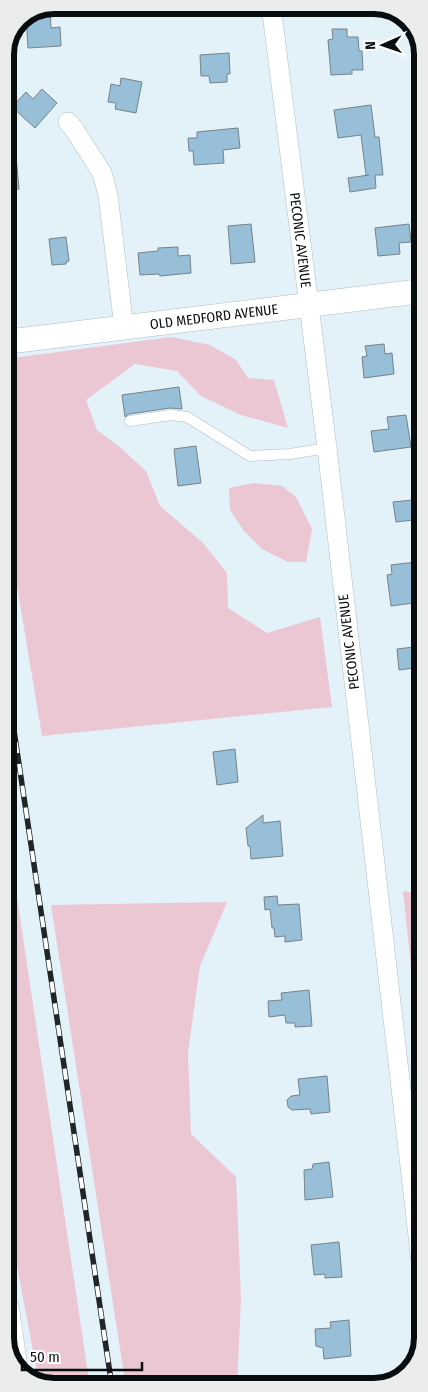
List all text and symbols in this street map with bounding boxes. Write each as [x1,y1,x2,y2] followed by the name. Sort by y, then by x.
[358,20,408,70] north arrow
[362,41,379,50] text: N
[286,191,314,289] street label: PECONIC AVENUE
[149,301,279,333] street label: OLD MEDFORD AVENUE
[335,593,363,691] street label: PECONIC AVENUE
[22,1340,142,1372] scale bar
[30,1348,60,1366] text: 50 m

